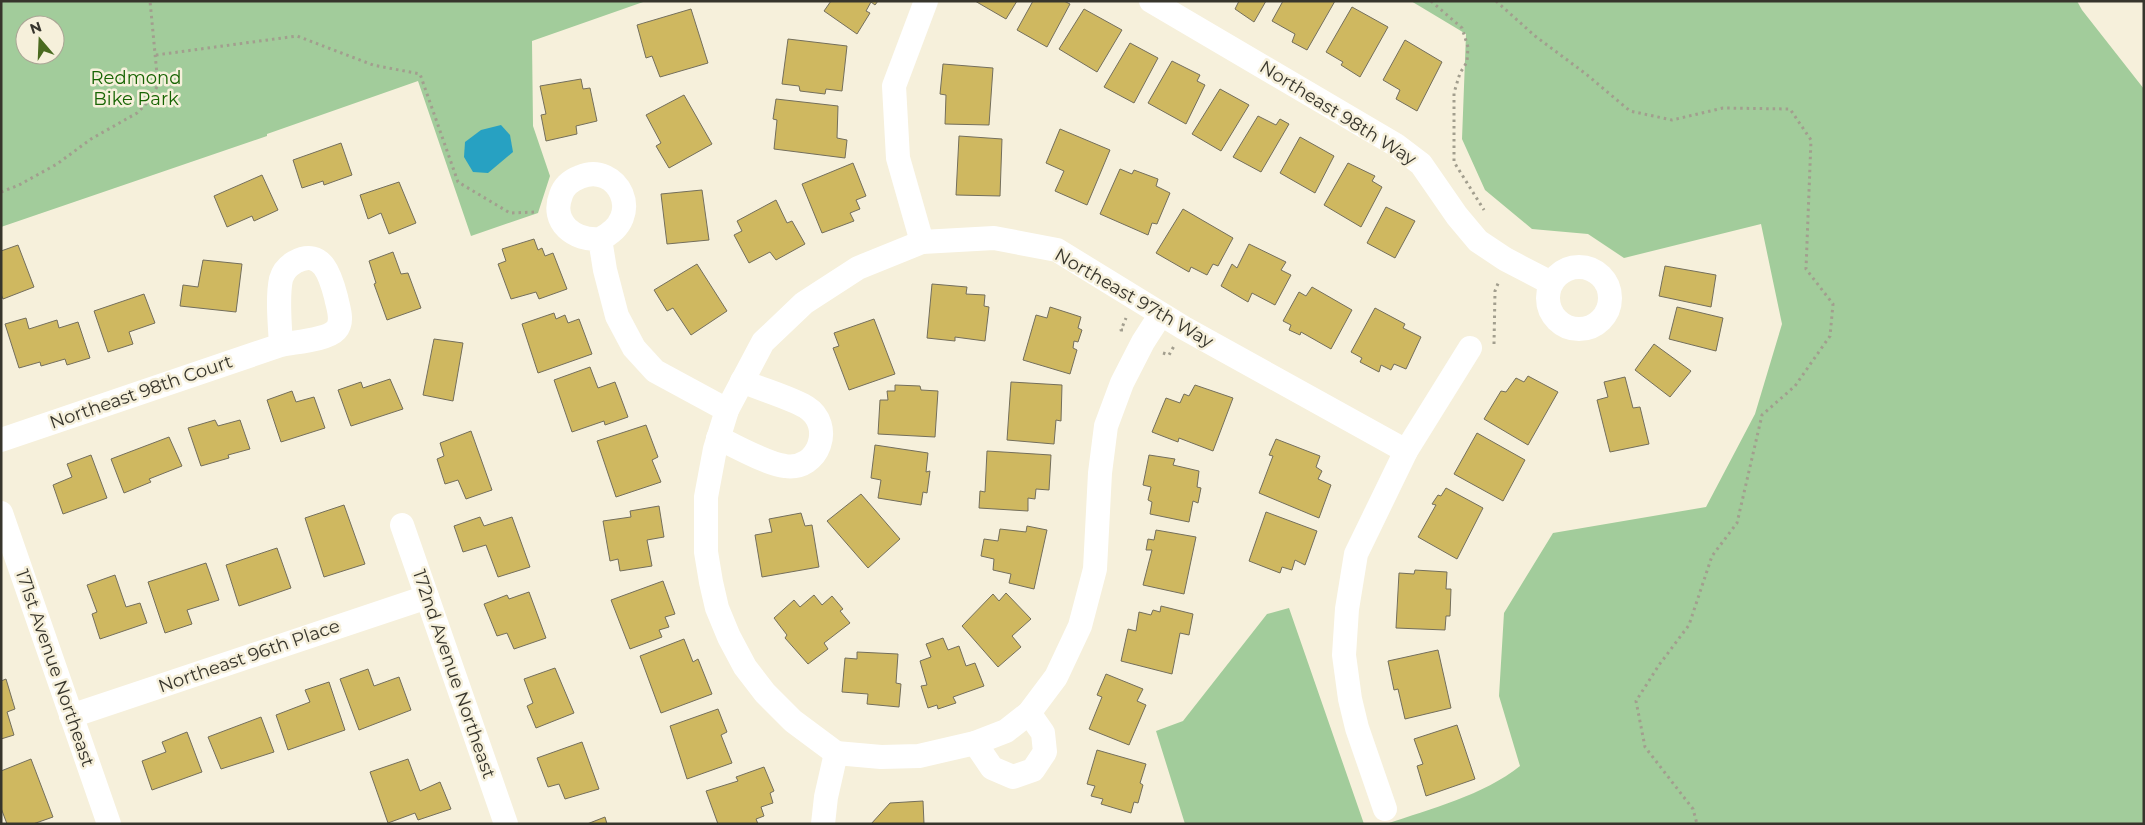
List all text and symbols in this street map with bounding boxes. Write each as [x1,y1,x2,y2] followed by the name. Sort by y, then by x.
[15,15,65,65] north arrow
[27,17,44,38] text: N
[1256,56,1421,170] street label: Northeast 98th Way
[91,67,181,110] park label: Redmond Bike Park
[1051,244,1217,352] street label: Northeast 97th Way
[47,350,235,434] street label: Northeast 98th Court
[11,566,99,770] street label: 171st Avenue Northeast
[408,567,500,781] street label: 172nd Avenue Northeast
[155,615,343,697] street label: Northeast 96th Place

